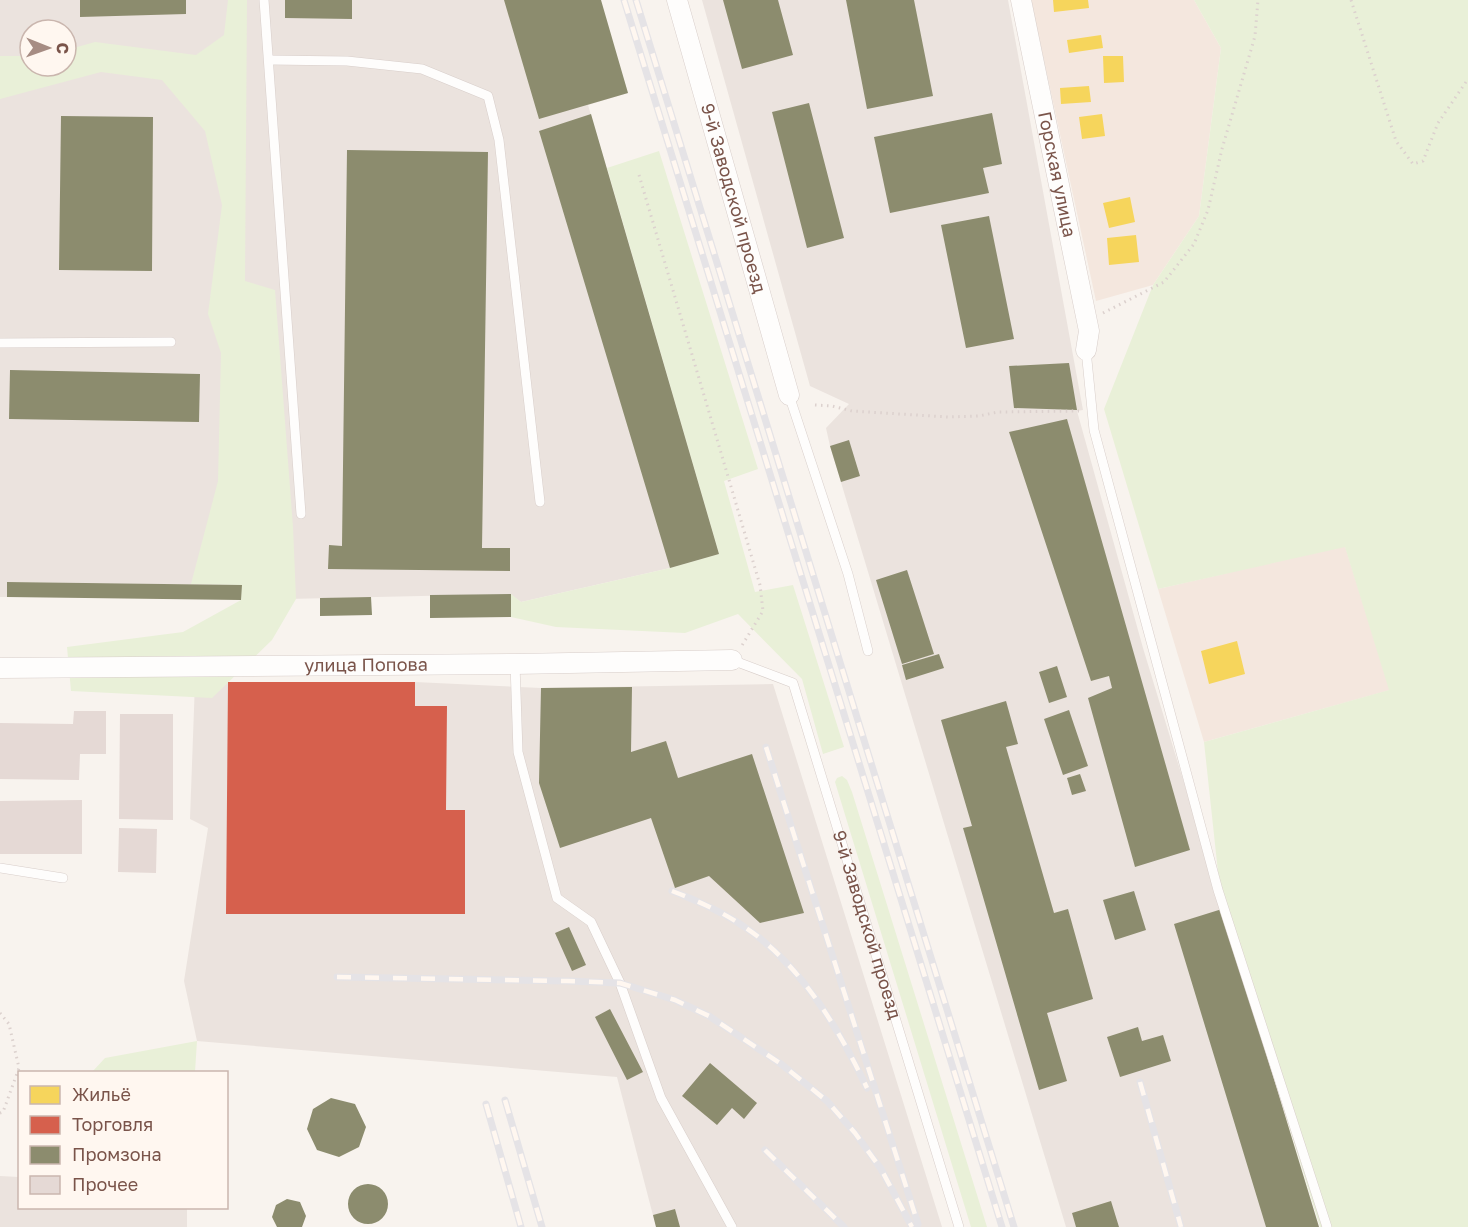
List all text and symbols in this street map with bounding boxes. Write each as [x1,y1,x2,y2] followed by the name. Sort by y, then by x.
[18,18,78,78] north arrow
[53,42,73,54] text: С
[697,101,772,295] street label: 9-й Заводской проезд
[1034,109,1081,239] street label: Горская улица
[304,653,428,676] street label: улица Попова
[829,827,907,1022] street label: 9-й Заводской проезд
[18,1071,228,1209] legend
[72,1083,131,1105] text: Жильё
[72,1113,153,1135] text: Торговля
[72,1143,162,1165] text: Промзона
[72,1173,138,1195] text: Прочее

